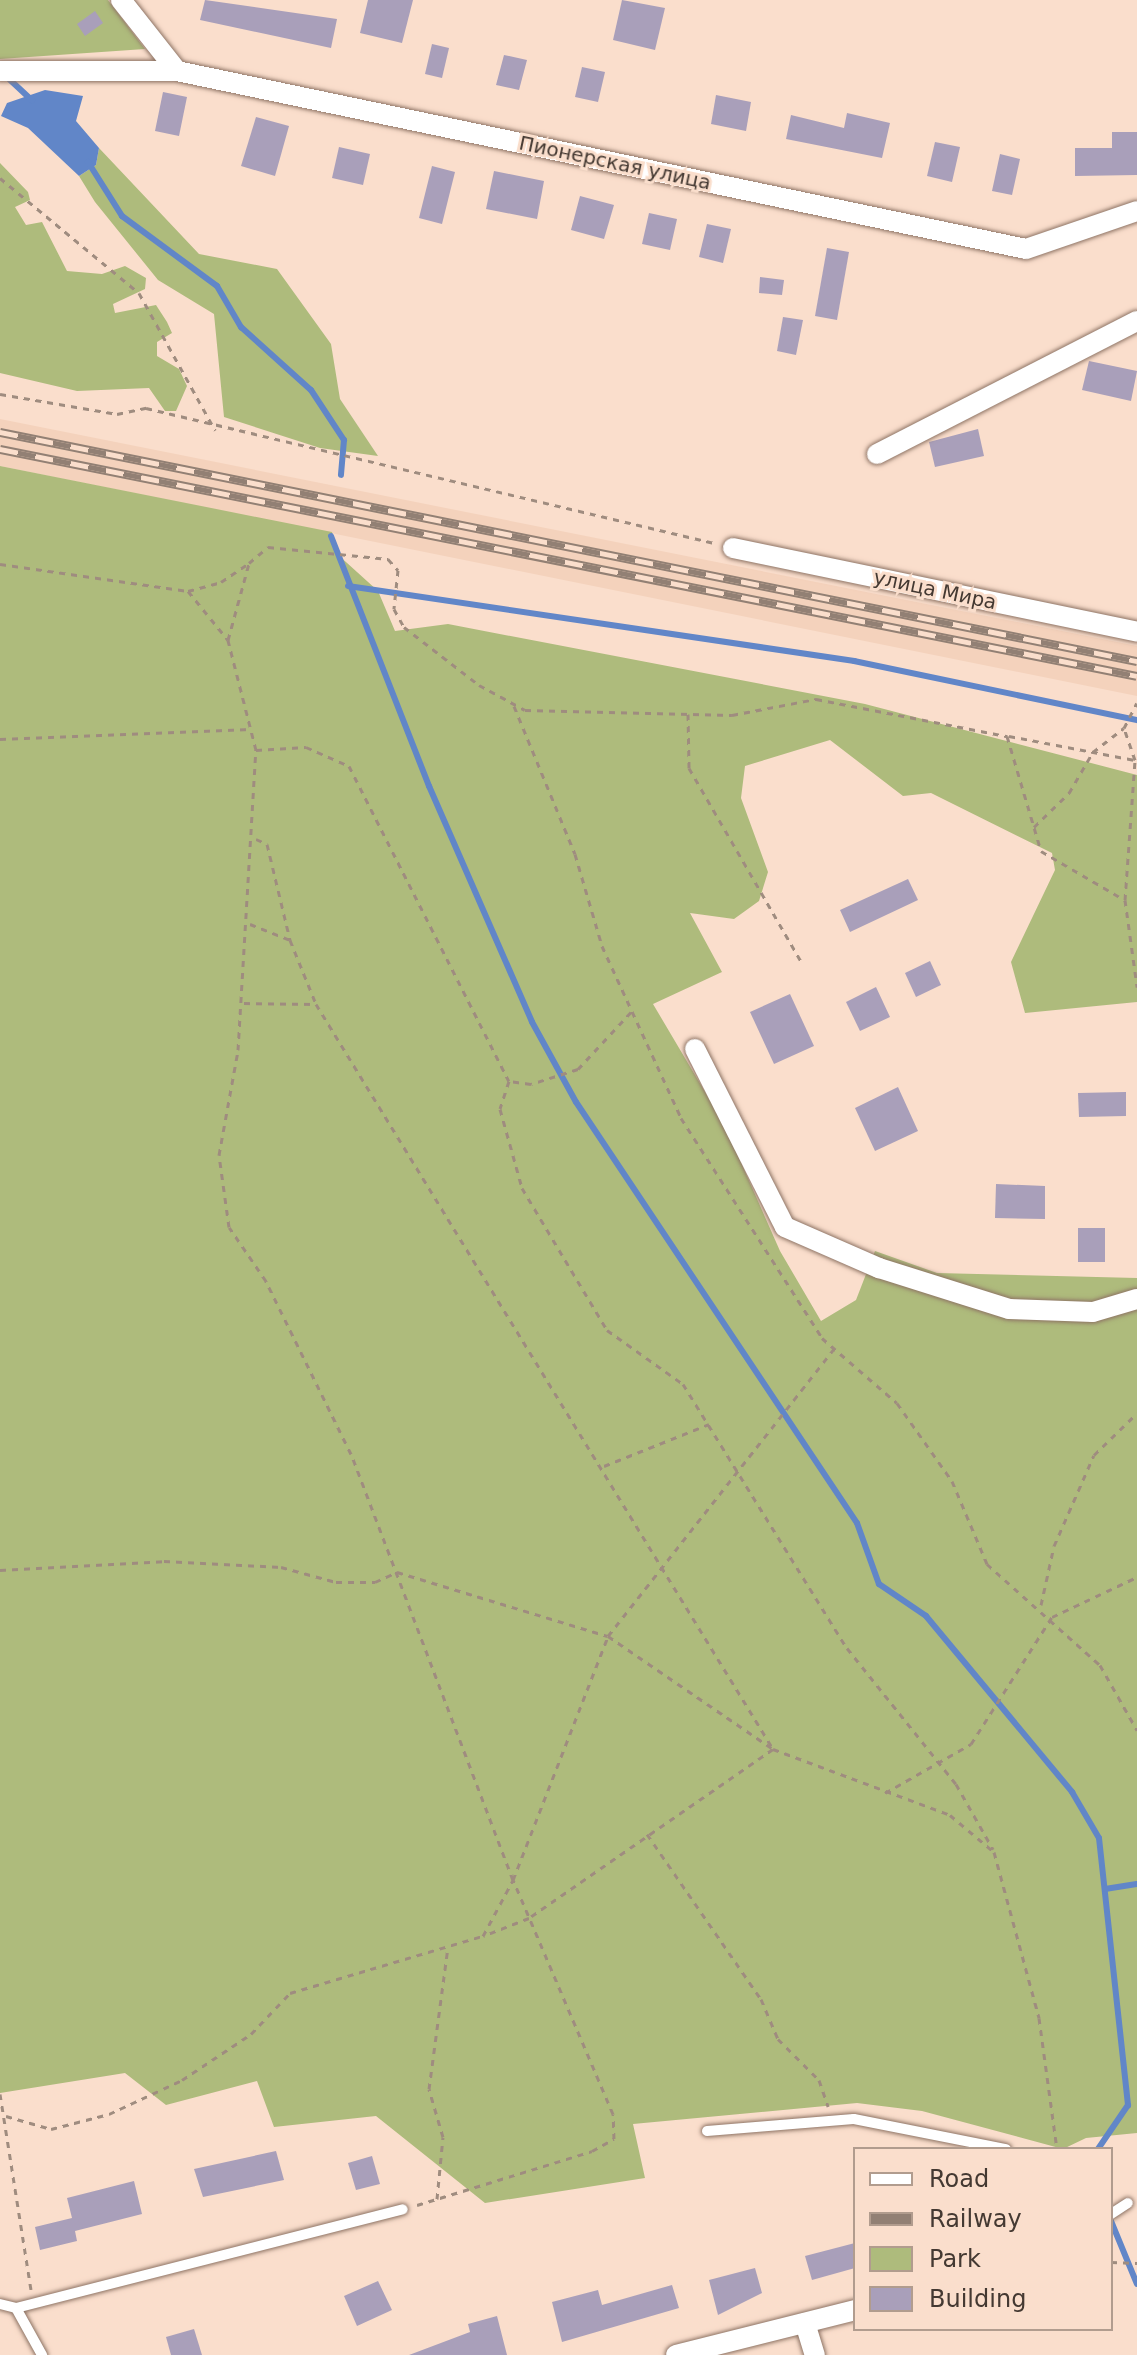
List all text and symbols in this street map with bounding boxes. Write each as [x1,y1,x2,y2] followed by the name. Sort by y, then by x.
[517,131,713,195] street label: Пионерская улица
[871,565,999,615] street label: улица Мира
[853,2147,1113,2331] legend
[929,2165,989,2193] text: Road
[929,2205,1022,2233] text: Railway
[929,2245,981,2273] text: Park
[929,2285,1026,2313] text: Building

